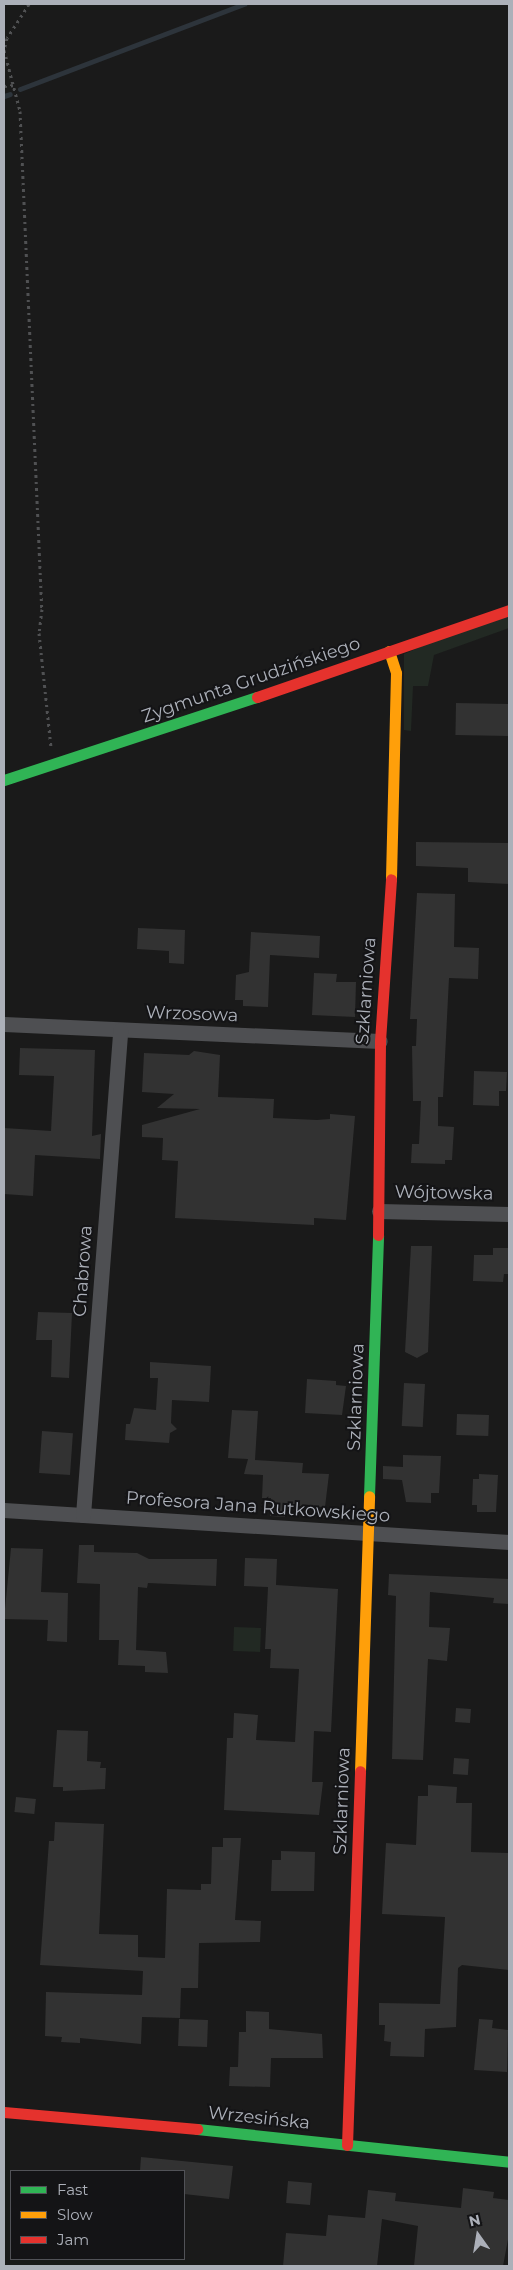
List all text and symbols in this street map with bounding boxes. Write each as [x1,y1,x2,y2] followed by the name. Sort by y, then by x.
[139,632,363,728] street label: Zygmunta Grudzińskiego
[351,937,381,1045] street label: Szklarniowa
[145,1002,239,1026] street label: Wrzosowa
[394,1181,494,1205] street label: Wójtowska
[69,1224,97,1318] street label: Chabrowa
[343,1343,369,1451] street label: Szklarniowa
[125,1487,391,1527] street label: Profesora Jana Rutkowskiego
[329,1747,355,1855] street label: Szklarniowa
[207,2102,311,2134] street label: Wrzesińska
[10,2170,185,2260] legend
[57,2180,88,2199] text: Fast
[57,2205,93,2224] text: Slow
[453,2210,503,2260] north arrow
[467,2210,482,2230] text: N
[57,2230,89,2249] text: Jam

